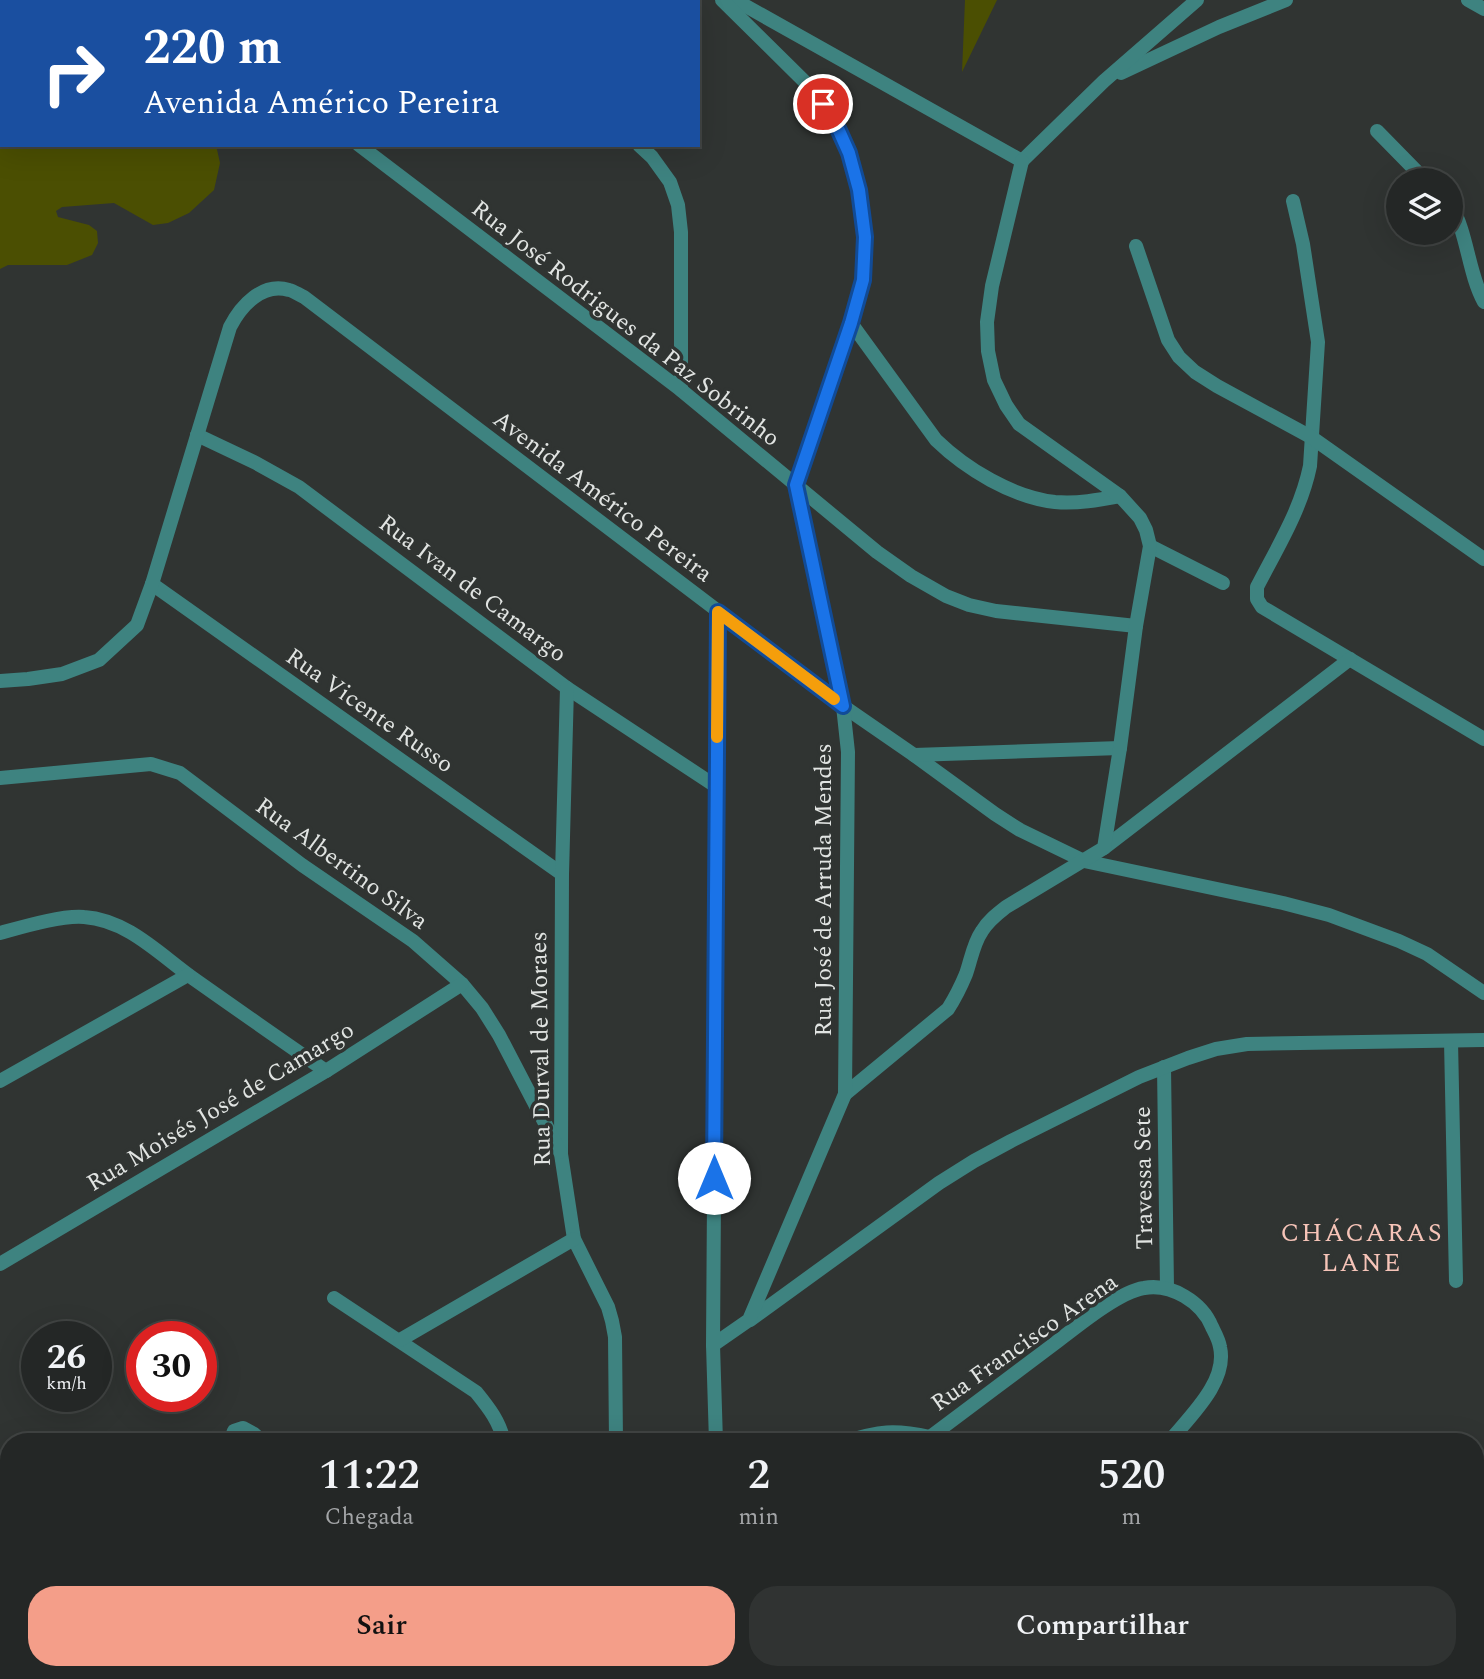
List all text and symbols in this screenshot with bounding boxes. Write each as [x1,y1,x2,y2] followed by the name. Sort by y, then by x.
[143,11,282,86] text: 220 m
[28,28,119,119] icon: right
[793,74,853,134] pin
[143,79,499,128] text: Avenida Américo Pereira
[804,85,842,123] icon: arrive
[1386,168,1463,245] map controls
[1386,168,1463,245] button: layers
[463,192,787,456] street label: Rua José Rodrigues da Paz Sobrinho
[485,402,720,592] street label: Avenida Américo Pereira
[371,506,574,672] street label: Rua Ivan de Camargo
[278,639,461,782] street label: Rua Vicente Russo
[806,743,842,1037] street label: Rua José de Arruda Mendes
[247,789,436,939] street label: Rua Albertino Silva
[521,931,561,1167] street label: Rua Durval de Moraes
[80,1012,361,1201] street label: Rua Moisés José de Camargo
[1125,1106,1163,1250] street label: Travessa Sete
[677,1141,751,1215] position arrow
[1280,1213,1444,1283] district label: CHÁCARAS LANE
[924,1265,1126,1421] street label: Rua Francisco Arena
[126,1321,217,1412] speed limit sign: 30
[47,1331,86,1384] text: 26
[46,1370,87,1397] text: km/h
[319,1444,420,1507] text: 11:22
[747,1444,770,1507] text: 2
[1098,1444,1165,1507] text: 520
[325,1500,414,1535] text: Chegada
[739,1500,779,1535] text: min
[1122,1500,1141,1535] text: m
[28,1586,735,1666] button: Sair
[749,1586,1456,1666] button: Compartilhar

